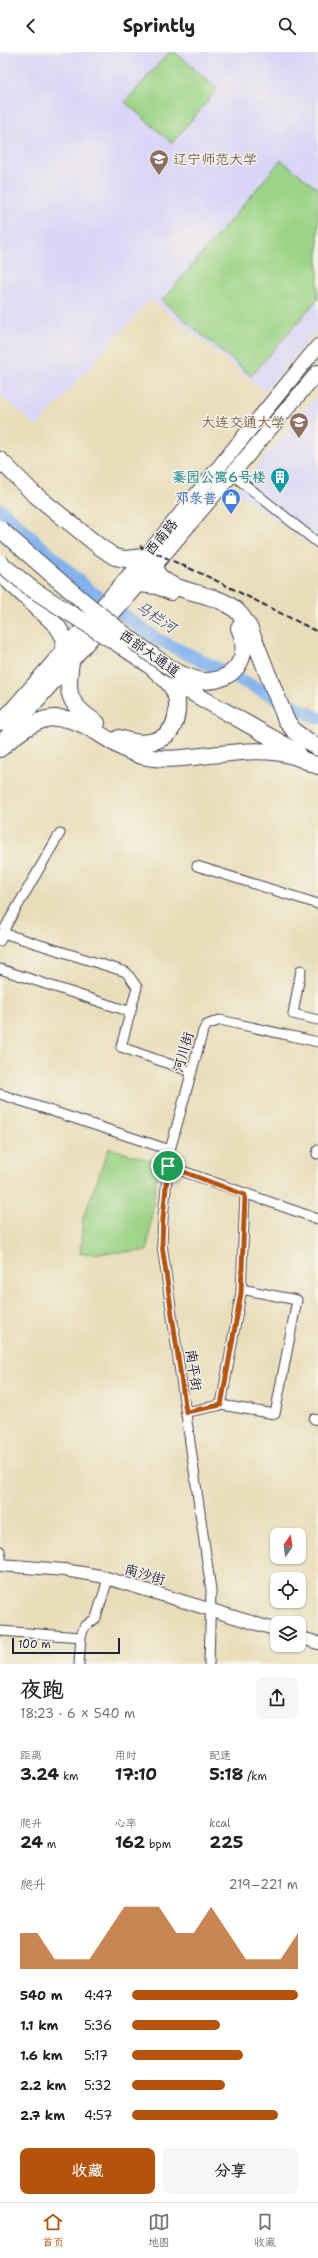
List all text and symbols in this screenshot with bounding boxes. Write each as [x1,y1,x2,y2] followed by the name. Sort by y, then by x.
[123,14,195,38] text: Sprintly
[20,15,42,37] icon: back
[276,15,298,37] icon: search
[148,148,170,176] school or university icon: 辽宁师范大学
[173,150,257,168] place label: 辽宁师范大学
[288,411,310,439] school or university icon: 大连交通大学
[201,413,285,431] place label: 大连交通大学
[269,466,291,494] building icon: 蓁园公寓6号楼
[172,468,266,486] place label: 蓁园公寓6号楼
[220,487,242,515] shop icon: 邓录普
[175,489,217,507] place label: 邓录普
[141,515,181,559] street label: 西南路
[132,596,183,639] water label: 马栏河
[116,626,184,680] street label: 西部大通道
[169,1029,197,1075] street label: 河川街
[151,1149,185,1183] pin
[157,1155,179,1177] icon: arrive
[182,1348,206,1392] street label: 南平街
[270,1528,306,1564] north arrow
[270,1528,306,1652] map controls
[122,1560,168,1588] street label: 南沙街
[270,1572,306,1608] button: locate
[270,1616,306,1652] button: layers
[12,1636,120,1655] scale bar
[18,1637,51,1652] text: 100 m
[20,1675,64,1704] text: 夜跑
[256,1677,298,1719] button: share
[20,1705,135,1722] text: 18:23 · 6 × 540 m
[20,1748,42,1763] text: 距离
[115,1748,137,1763] text: 用时
[209,1748,231,1763] text: 配速
[20,1763,59,1785] text: 3.24
[115,1763,157,1785] text: 17:10
[209,1763,243,1785] text: 5:18
[59,1769,79,1784] text: km
[243,1769,267,1784] text: /km
[20,1816,42,1831] text: 爬升
[115,1816,137,1831] text: 心率
[209,1816,231,1831] text: kcal
[20,1831,43,1853] text: 24
[115,1831,145,1853] text: 162
[209,1831,243,1853] text: 225
[43,1837,56,1852] text: m
[145,1837,171,1852] text: bpm
[20,1876,46,1893] text: 爬升
[228,1876,298,1893] text: 219–221 m
[20,1987,63,2004] text: 540 m
[84,1987,113,2004] text: 4:47
[20,2017,58,2034] text: 1.1 km
[84,2017,112,2034] text: 5:36
[20,2047,63,2064] text: 1.6 km
[84,2047,108,2064] text: 5:17
[20,2077,66,2094] text: 2.2 km
[84,2077,112,2094] text: 5:32
[20,2107,65,2124] text: 2.7 km
[84,2107,112,2124] text: 4:57
[20,2148,155,2194] button: 收藏
[163,2148,298,2194] button: 分享
[42,2211,64,2250] tab: 首页
[148,2211,170,2250] tab: 地图
[254,2211,276,2250] tab: 收藏

